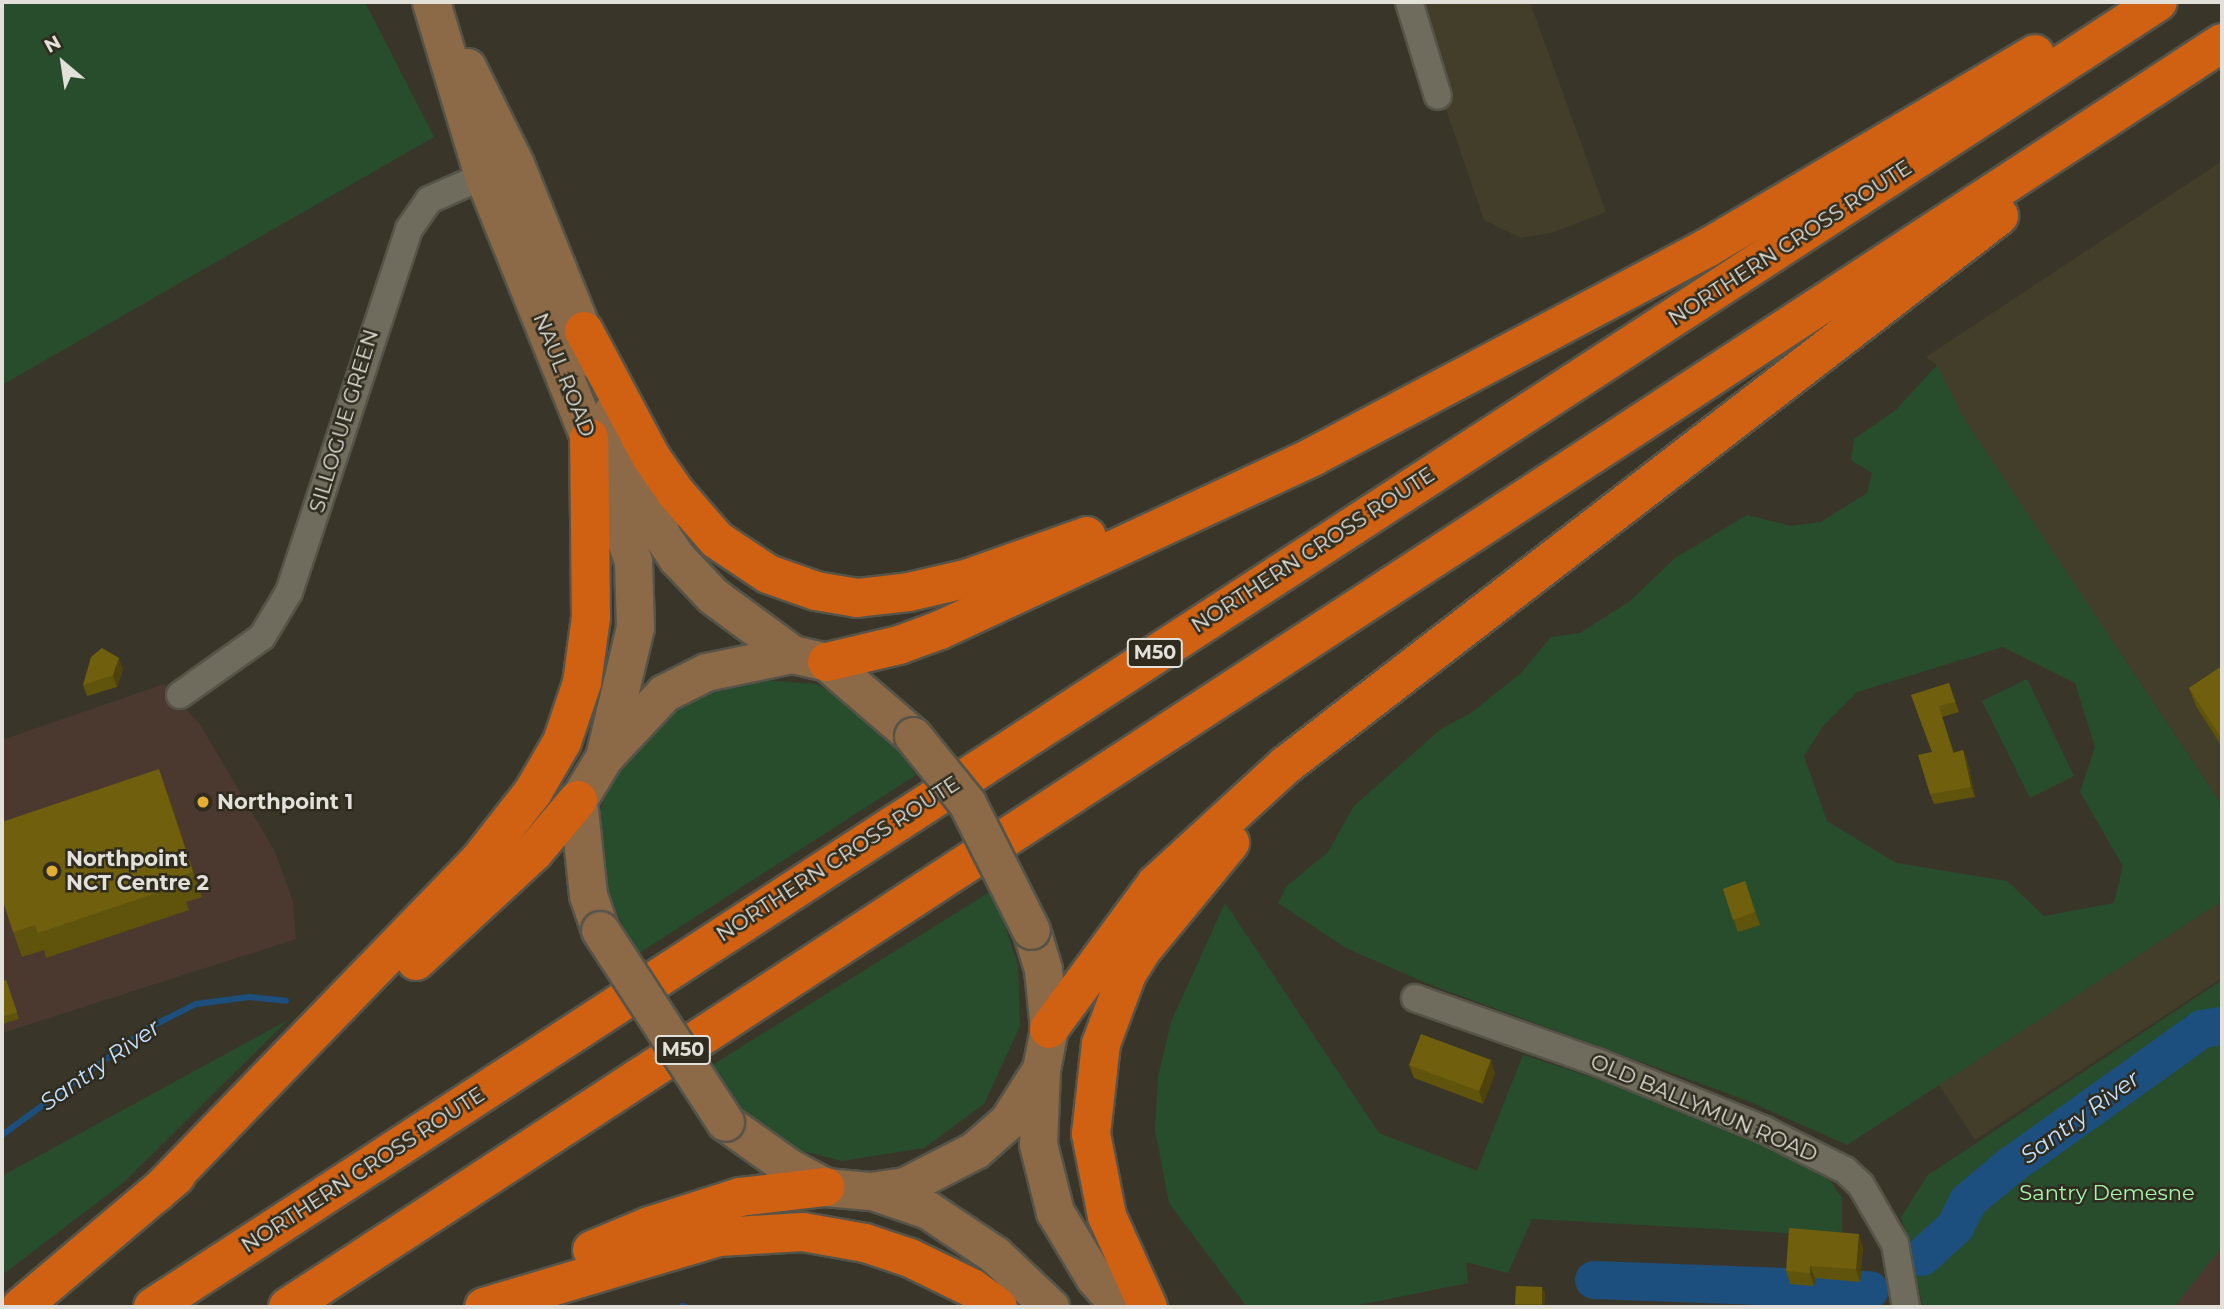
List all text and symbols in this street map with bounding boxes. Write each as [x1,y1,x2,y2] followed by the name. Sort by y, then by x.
[28,28,98,98] north arrow
[40,30,65,58] text: N
[1664,155,1916,331] street label: NORTHERN CROSS ROUTE
[528,309,600,441] street label: NAUL ROAD
[304,326,384,516] street label: SILLOGUE GREEN
[1187,462,1439,638] street label: NORTHERN CROSS ROUTE
[1125,638,1185,668] road number: M50
[712,771,964,947] street label: NORTHERN CROSS ROUTE
[217,789,353,815] place label: Northpoint 1
[195,794,211,810] marker: Northpoint 1
[66,846,209,896] place label: Northpoint NCT Centre 2
[44,863,60,879] marker: Northpoint NCT Centre 2
[35,1013,165,1117] water label: Santry River
[653,1034,713,1066] road number: M50
[1587,1049,1821,1167] street label: OLD BALLYMUN ROAD
[2015,1065,2145,1169] water label: Santry River
[237,1082,489,1258] street label: NORTHERN CROSS ROUTE
[2019,1180,2195,1206] park label: Santry Demesne

